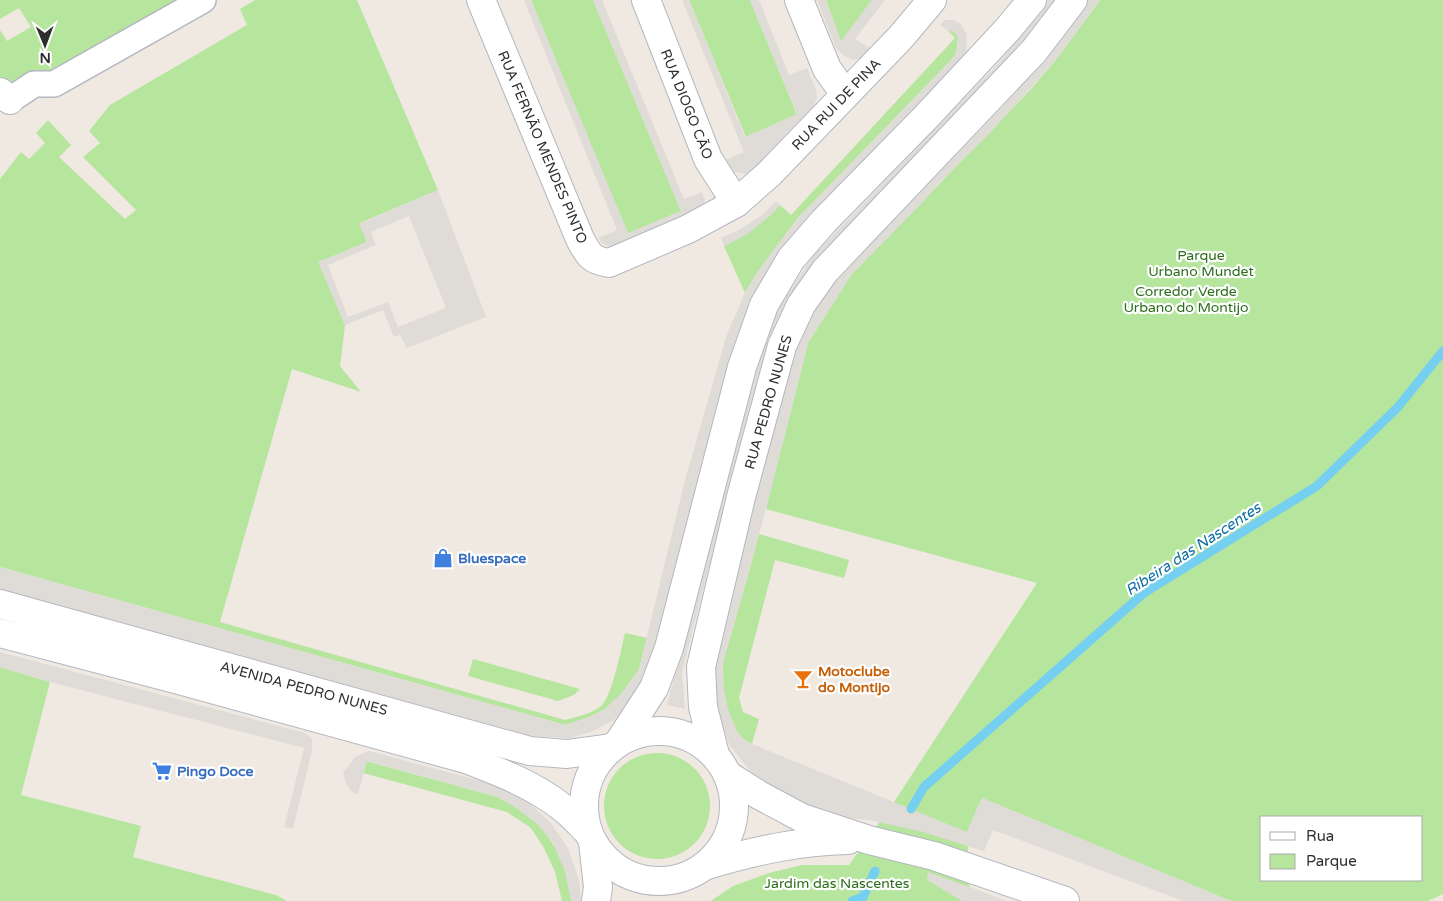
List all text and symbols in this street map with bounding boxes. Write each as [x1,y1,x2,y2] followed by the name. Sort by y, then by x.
[20,20,70,70] north arrow
[657,47,716,162] street label: RUA DIOGO CÃO
[494,48,591,246] street label: RUA FERNÃO MENDES PINTO
[39,49,51,66] text: N
[788,55,884,154] street label: RUA RUI DE PINA
[1148,247,1254,280] park label: Parque Urbano Mundet
[1123,283,1249,316] park label: Corredor Verde Urbano do Montijo
[741,333,796,471] street label: RUA PEDRO NUNES
[1122,498,1265,599] water label: Ribeira das Nascentes
[432,547,454,569] shop icon: Bluespace
[458,550,526,567] place label: Bluespace
[218,658,390,719] street label: AVENIDA PEDRO NUNES
[818,663,891,696] place label: Motoclube do Montijo
[792,668,814,690] bar icon: Motoclube do Montijo
[151,760,173,782] supermarket icon: Pingo Doce
[177,763,253,780] place label: Pingo Doce
[1260,816,1423,881] legend
[1306,827,1334,845] text: Rua
[1306,852,1357,870] text: Parque
[765,875,910,892] park label: Jardim das Nascentes

